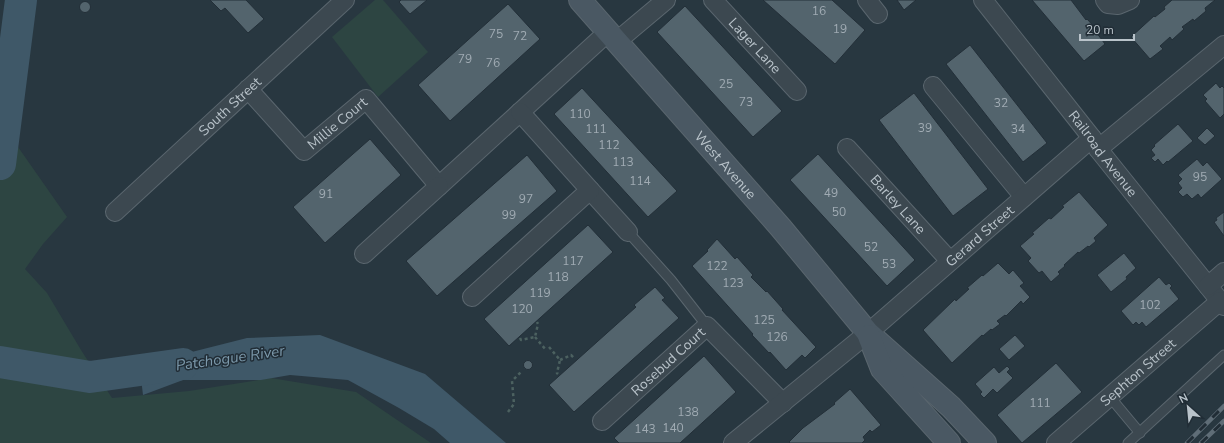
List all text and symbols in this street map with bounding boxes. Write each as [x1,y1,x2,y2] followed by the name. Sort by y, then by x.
[812,3,826,19] house number: 16
[724,14,785,78] street label: Lager Lane
[1080,16,1134,42] scale bar
[833,21,847,37] house number: 19
[1086,22,1114,38] text: 20 m
[489,26,503,42] house number: 75
[513,28,527,44] house number: 72
[458,51,472,67] house number: 79
[486,55,500,71] house number: 76
[195,73,266,140] street label: South Street
[719,76,733,92] house number: 25
[304,93,372,154] street label: Millie Court
[739,94,753,110] house number: 73
[994,95,1008,111] house number: 32
[569,106,591,122] house number: 110
[1064,107,1142,201] street label: Railroad Avenue
[918,120,932,136] house number: 39
[585,121,607,137] house number: 111
[1011,121,1025,137] house number: 34
[690,127,760,203] street label: West Avenue
[598,137,620,153] house number: 112
[612,154,634,170] house number: 113
[1193,169,1207,185] house number: 95
[866,171,930,238] street label: Barley Lane
[629,173,651,189] house number: 114
[824,185,838,201] house number: 49
[319,186,333,202] house number: 91
[519,191,533,207] house number: 97
[942,201,1018,271] street label: Gerard Street
[832,204,846,220] house number: 50
[502,207,516,223] house number: 99
[864,239,878,255] house number: 52
[562,253,584,269] house number: 117
[882,256,896,272] house number: 53
[706,258,728,274] house number: 122
[547,269,569,285] house number: 118
[722,275,744,291] house number: 123
[529,285,551,301] house number: 119
[1139,297,1161,313] house number: 102
[511,301,533,317] house number: 120
[753,312,775,328] house number: 125
[627,323,710,400] street label: Rosebud Court
[766,329,788,345] house number: 126
[1096,334,1180,411] street label: Sephton Street
[174,340,286,376] water label: Patchogue River
[1168,387,1208,427] north arrow
[1177,390,1191,407] text: N
[1029,395,1051,411] house number: 111
[677,404,699,420] house number: 138
[662,420,684,436] house number: 140
[634,421,656,437] house number: 143

